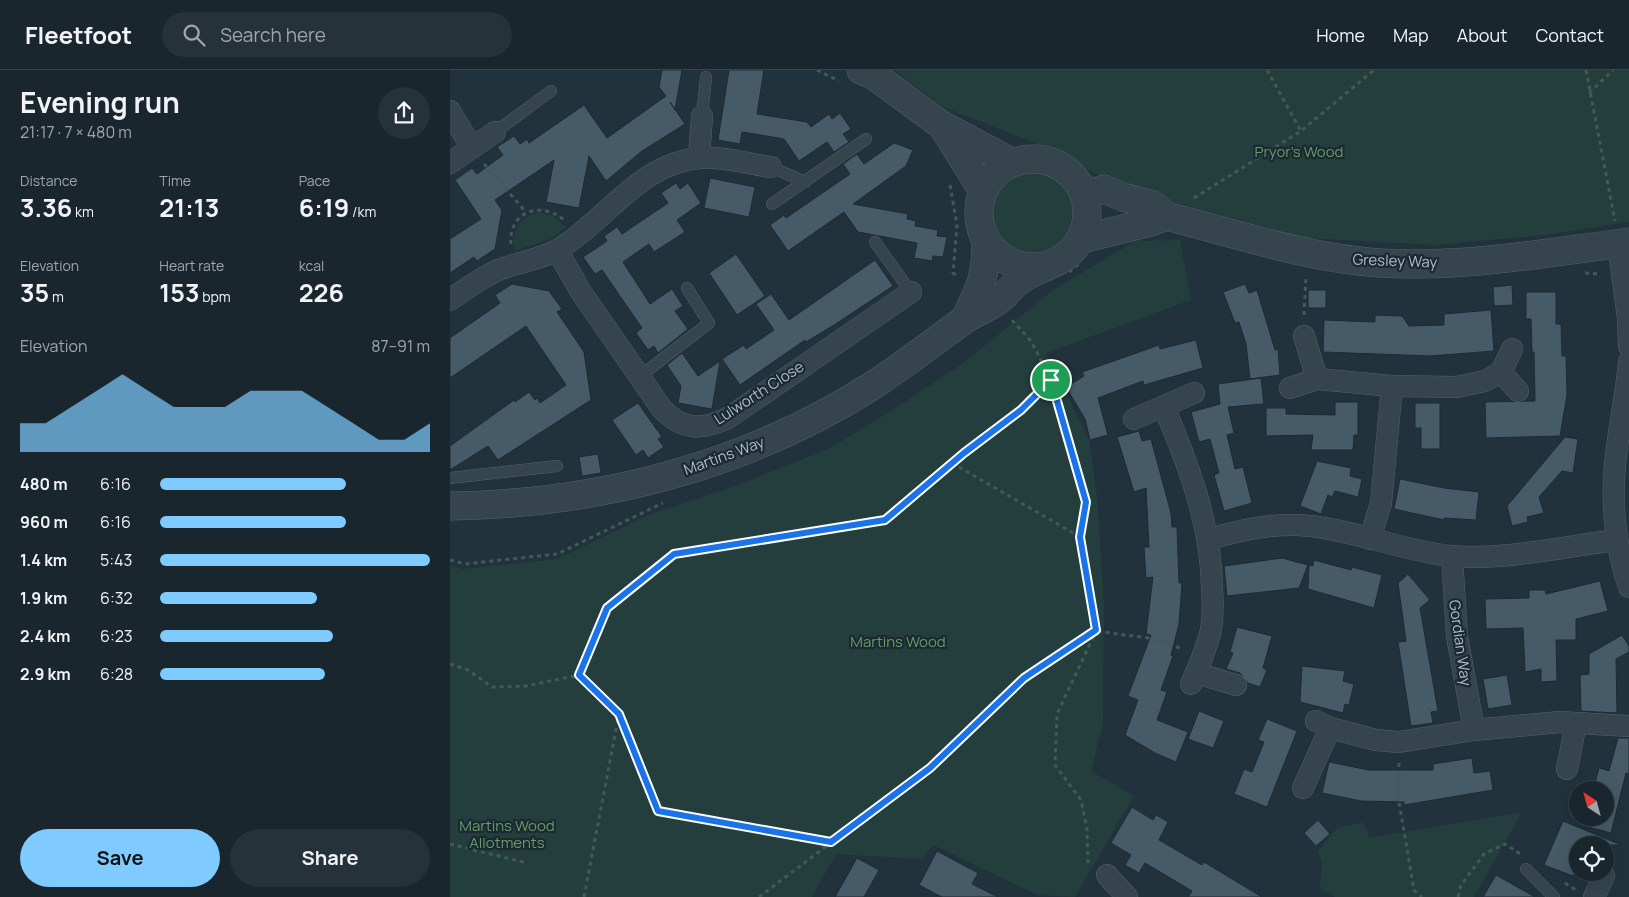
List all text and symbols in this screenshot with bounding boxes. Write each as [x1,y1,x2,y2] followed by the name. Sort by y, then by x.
[162,12,512,57] search box
[25,18,132,51] text: Fleetfoot
[180,21,208,49] icon: search
[220,22,326,48] text: Search here
[1316,23,1365,47] text: Home
[1393,23,1429,47] text: Map
[1457,23,1507,47] text: About
[1535,23,1604,47] text: Contact
[20,83,180,121] text: Evening run
[378,87,430,139] button: share
[20,121,132,143] text: 21:17 · 7 × 480 m
[1254,141,1344,162] park label: Pryor's Wood
[20,171,77,190] text: Distance
[159,171,191,190] text: Time
[299,171,330,190] text: Pace
[20,190,72,225] text: 3.36
[159,190,219,225] text: 21:13
[299,190,349,225] text: 6:19
[72,202,94,221] text: km
[349,202,376,221] text: /km
[1352,249,1438,272] street label: Gresley Way
[20,256,79,275] text: Elevation
[159,256,224,275] text: Heart rate
[299,256,324,275] text: kcal
[20,275,49,310] text: 35
[159,275,199,310] text: 153
[299,275,344,310] text: 226
[49,287,64,306] text: m
[199,287,231,306] text: bpm
[20,335,88,357] text: Elevation
[371,335,430,357] text: 87–91 m
[710,356,808,429] street label: Lulworth Close
[1030,359,1072,401] pin
[1037,366,1065,394] icon: arrive
[680,431,767,480] street label: Martins Way
[20,473,68,495] text: 480 m
[100,473,131,495] text: 6:16
[20,511,68,533] text: 960 m
[100,511,131,533] text: 6:16
[20,549,67,571] text: 1.4 km
[100,549,132,571] text: 5:43
[20,587,67,609] text: 1.9 km
[100,587,133,609] text: 6:32
[1444,599,1477,687] street label: Gordian Way
[20,625,70,647] text: 2.4 km
[100,625,133,647] text: 6:23
[850,631,946,652] park label: Martins Wood
[20,663,71,685] text: 2.9 km
[100,663,133,685] text: 6:28
[1569,781,1614,826] north arrow
[1569,781,1614,881] map controls
[459,815,555,853] park label: Martins Wood Allotments
[20,829,220,887] button: Save
[230,829,430,887] button: Share
[1569,836,1614,881] button: locate

